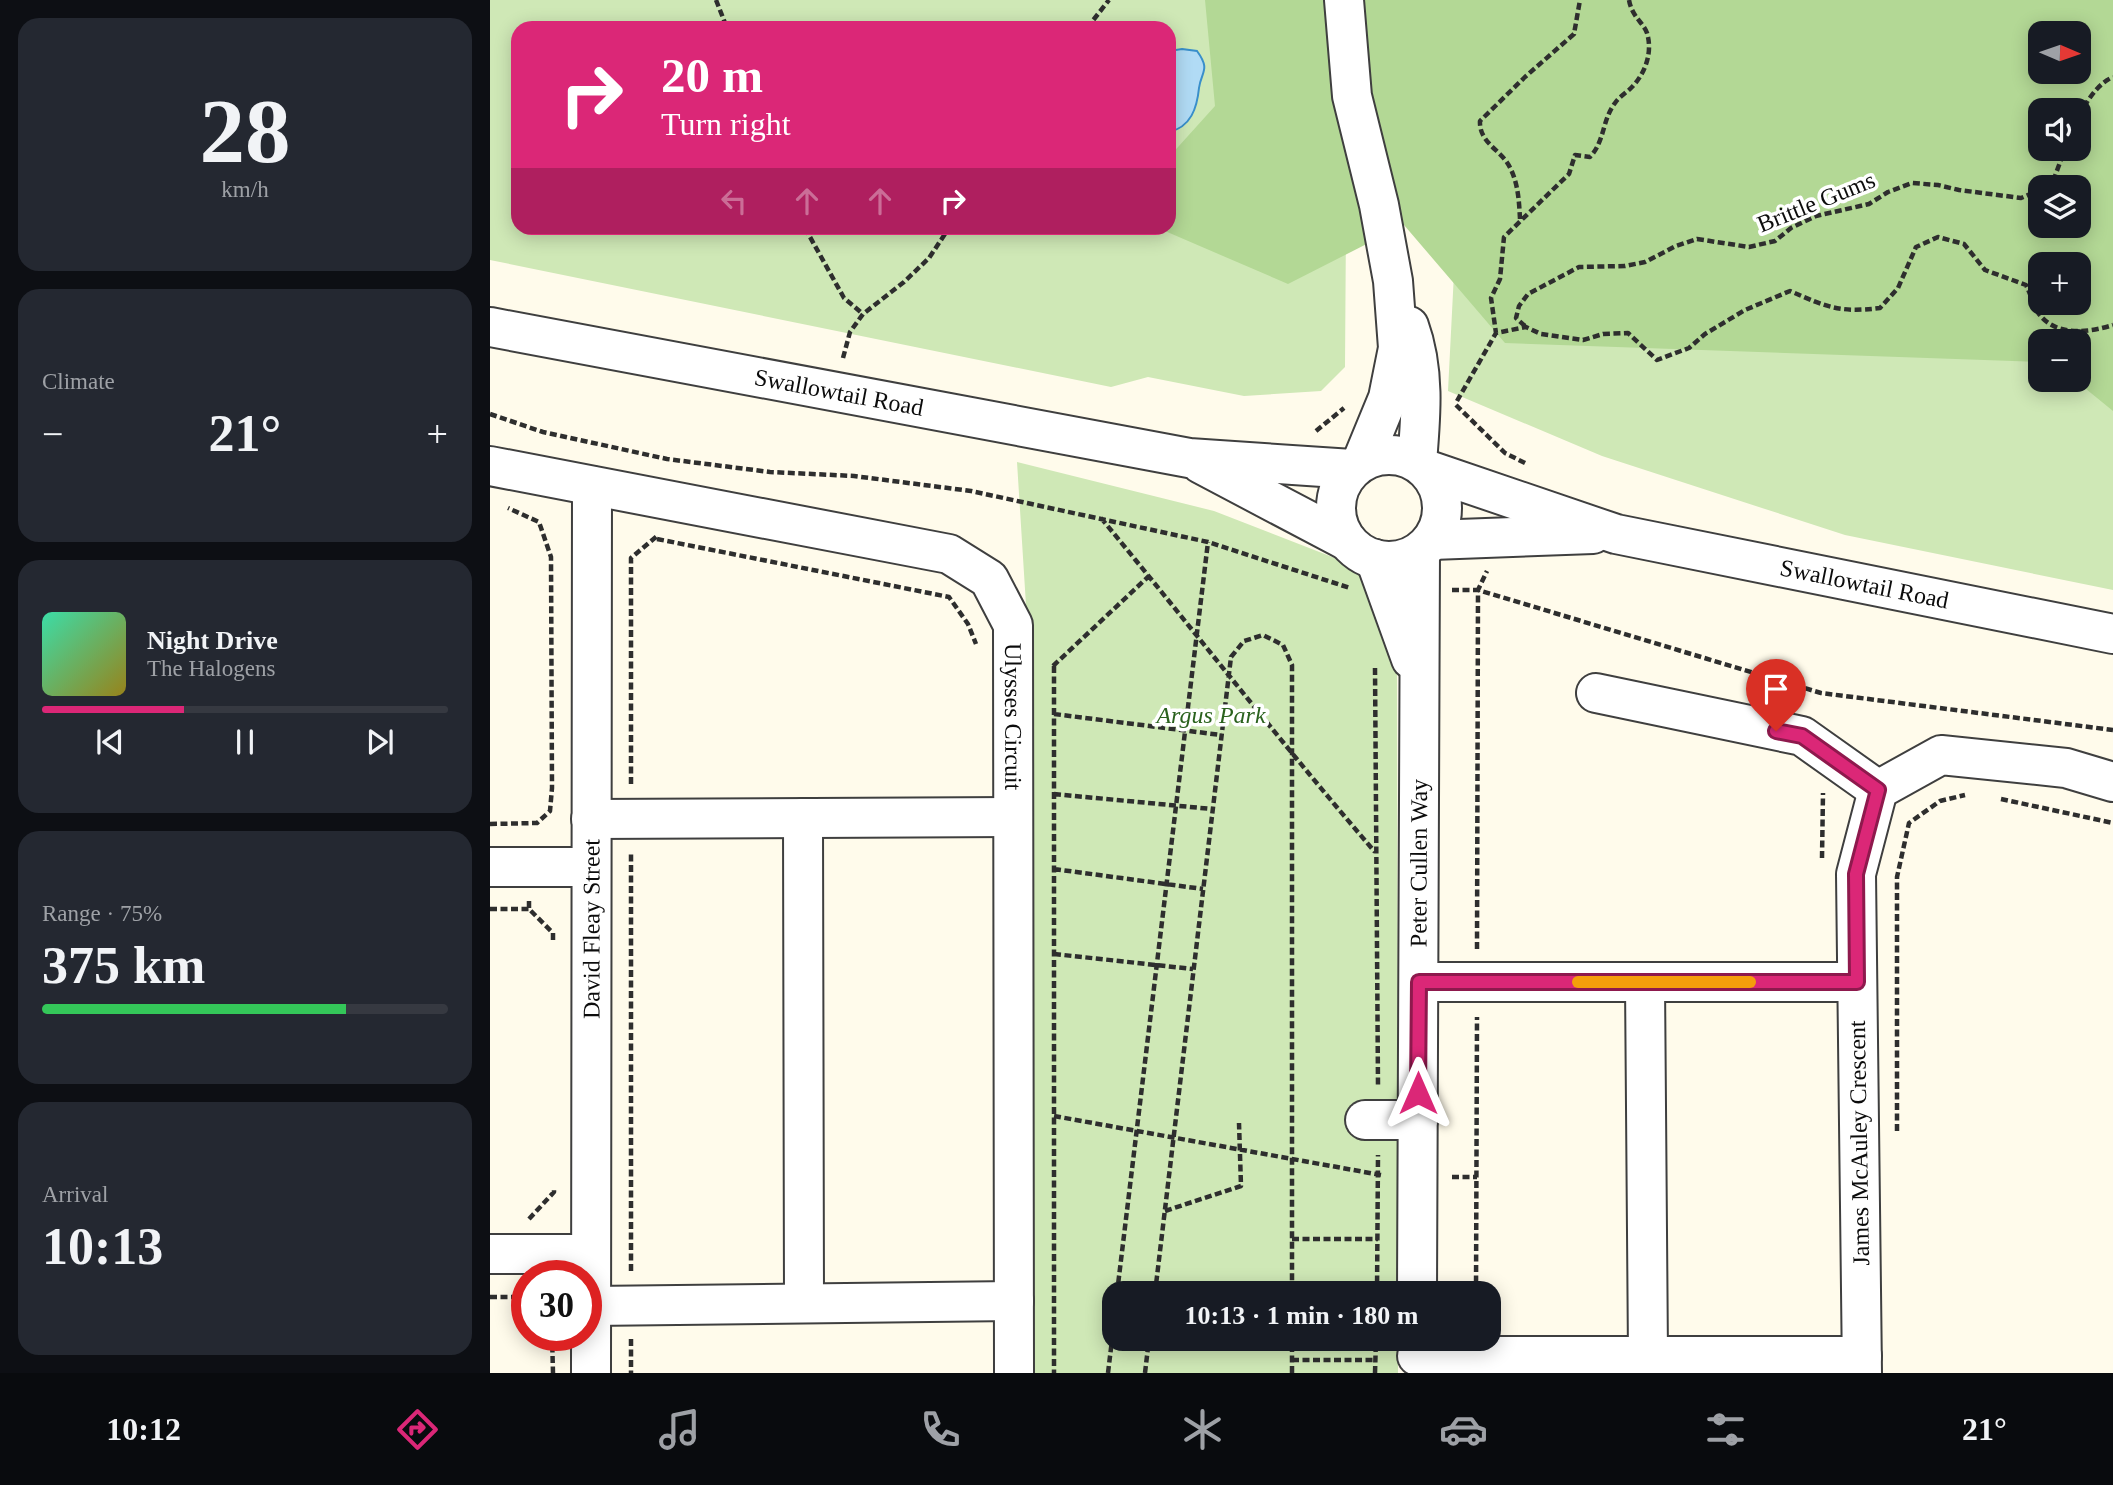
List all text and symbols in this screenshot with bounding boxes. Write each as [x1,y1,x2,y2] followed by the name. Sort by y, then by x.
[2028,21,2091,84] north arrow
[2028,21,2091,392] map controls
[661,48,763,103] text: 20 m
[546,49,637,140] icon: right
[200,81,291,182] text: 28
[2028,98,2091,161] button: sound
[661,106,791,142] text: Turn right
[1753,167,1879,237] street label: Brittle Gums
[2028,175,2091,238] button: layers
[221,177,269,202] text: km/h
[715,182,753,220] icon: left
[788,182,826,220] icon: ahead
[861,182,899,220] icon: ahead
[934,182,972,220] icon: right
[2028,252,2091,315] button: +
[2028,329,2091,392] button: −
[752,364,926,421] street label: Swallowtail Road
[42,369,115,394] text: Climate
[209,405,281,462] text: 21°
[42,413,63,455] text: −
[427,413,448,455] text: +
[1778,554,1951,614] street label: Swallowtail Road
[147,626,278,655] text: Night Drive
[1000,643,1026,791] street label: Ulysses Circuit
[147,656,275,681] text: The Halogens
[1746,659,1806,731] pin
[1757,670,1795,708] icon: arrive
[1154,702,1266,728] park label: Argus Park
[91,723,129,761] icon: previous
[226,723,264,761] icon: pause
[361,723,399,761] icon: next
[1405,779,1432,947] street label: Peter Cullen Way
[578,839,605,1019] street label: David Fleay Street
[42,901,162,926] text: Range · 75%
[42,937,205,994] text: 375 km
[1844,1020,1874,1266] street label: James McAuley Crescent
[1381,1056,1455,1130] position arrow
[42,1182,108,1207] text: Arrival
[42,1218,163,1275] text: 10:13
[511,1260,602,1351] speed limit sign: 30
[1185,1301,1419,1330] text: 10:13 · 1 min · 180 m
[393,1405,442,1454] icon: directions
[655,1405,704,1454] icon: music
[916,1405,965,1454] icon: phone
[1178,1405,1227,1454] icon: climate
[1439,1405,1488,1454] icon: car
[1701,1405,1750,1454] icon: filters
[106,1411,181,1447] text: 10:12
[1962,1411,2007,1447] text: 21°

